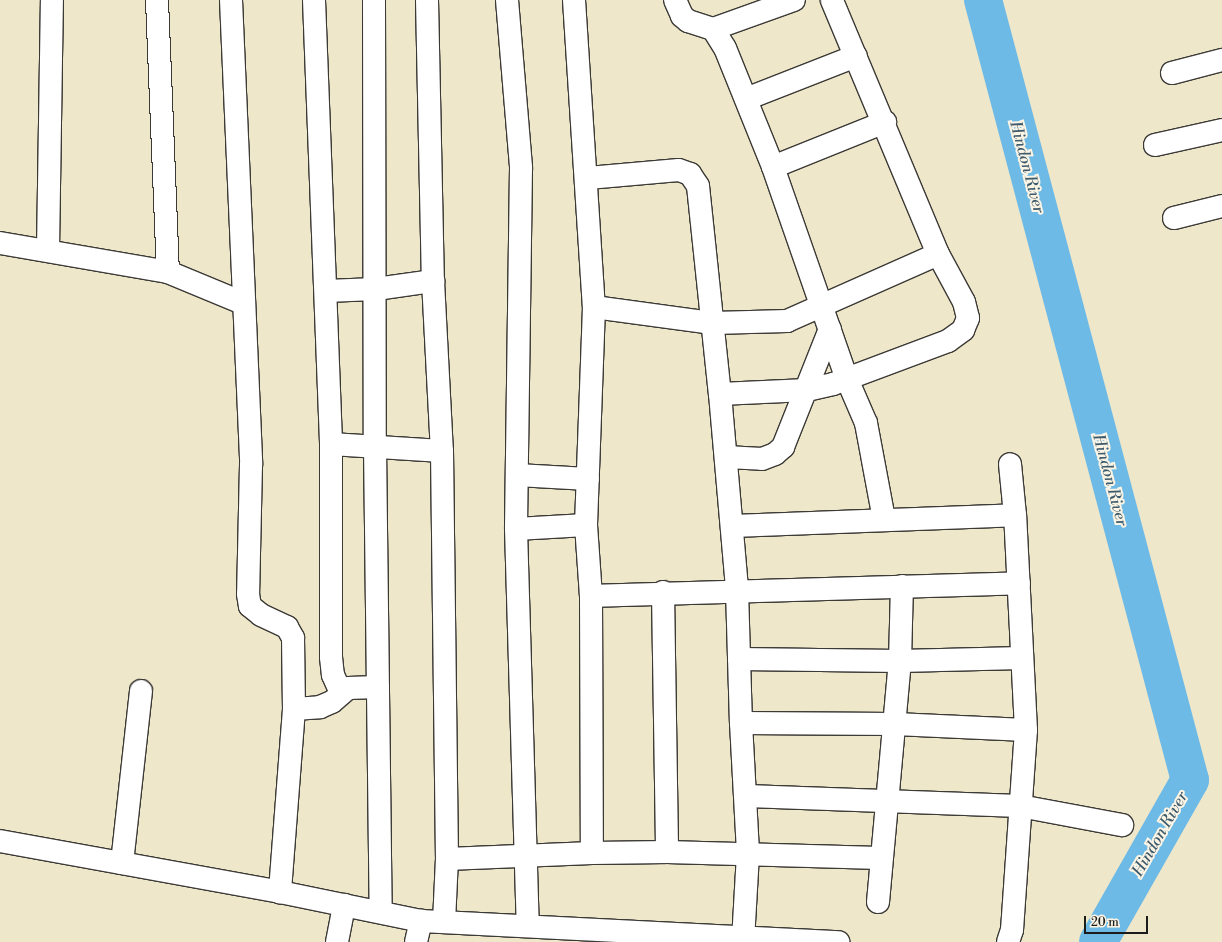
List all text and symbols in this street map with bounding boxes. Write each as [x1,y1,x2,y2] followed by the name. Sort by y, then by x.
[1005,119,1049,215] water label: Hindon River
[1088,432,1132,528] water label: Hindon River
[1128,788,1192,880] water label: Hindon River
[1086,908,1150,934] scale bar
[1091,915,1119,930] text: 20 m

